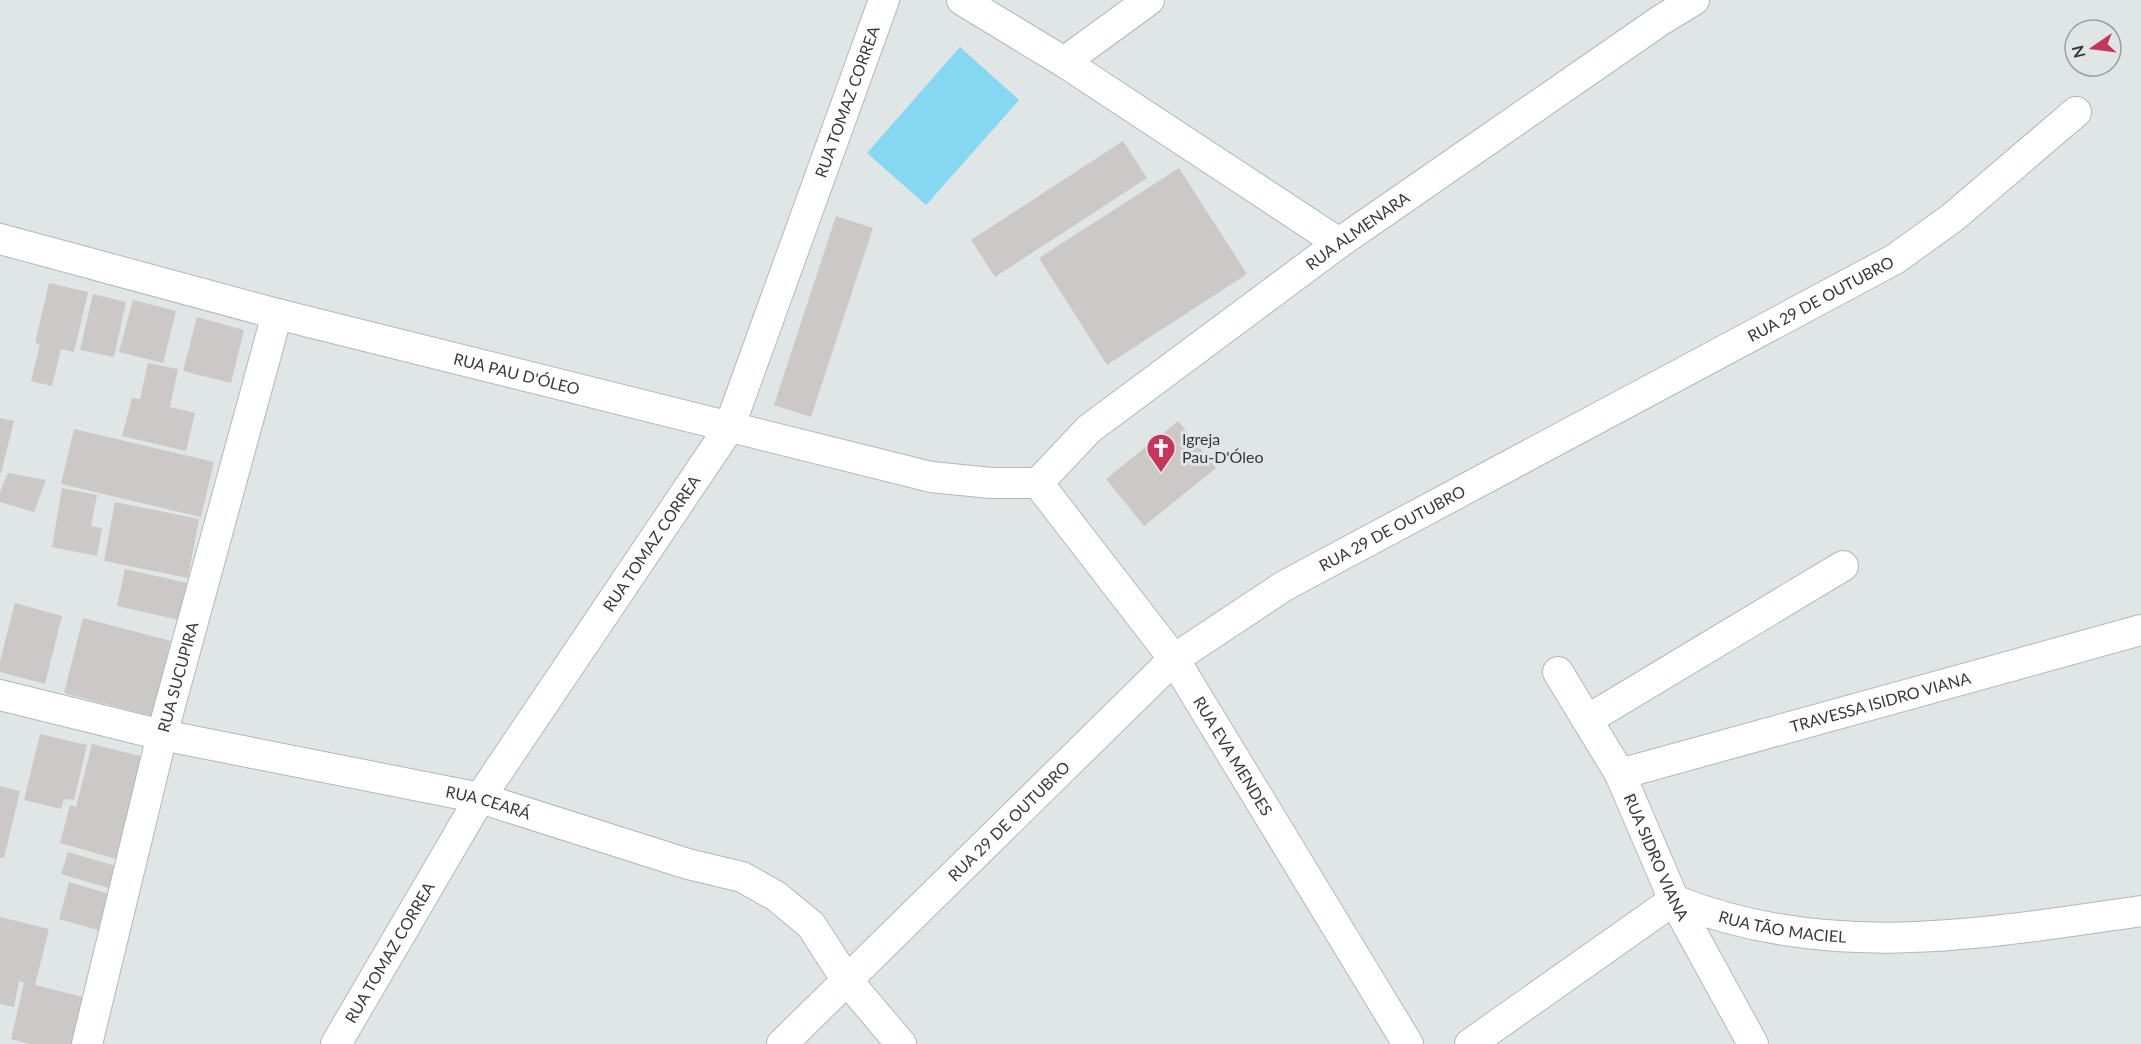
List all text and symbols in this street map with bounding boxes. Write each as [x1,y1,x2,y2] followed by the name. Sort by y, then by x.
[2063,18,2123,78] north arrow
[810,23,883,180] street label: RUA TOMAZ CORREA
[2067,43,2089,60] text: N
[1302,187,1413,274] street label: RUA ALMENARA
[1744,251,1897,345] street label: RUA 29 DE OUTUBRO
[452,348,582,398] street label: RUA PAU D'ÓLEO
[1182,429,1264,466] place label: Igreja Pau-D'Óleo
[1145,432,1177,474] church icon: Igreja Pau-D'Óleo
[598,471,704,615] street label: RUA TOMAZ CORREA
[1315,481,1468,575] street label: RUA 29 DE OUTUBRO
[153,619,202,734] street label: RUA SUCUPIRA
[1788,668,1973,736] street label: TRAVESSA ISIDRO VIANA
[1190,693,1277,819] street label: RUA EVA MENDES
[944,757,1073,885] street label: RUA 29 DE OUTUBRO
[444,781,533,823] street label: RUA CEARÁ
[1620,791,1693,924] street label: RUA SIDRO VIANA
[340,878,438,1026] street label: RUA TOMAZ CORREA
[1717,906,1847,946] street label: RUA TÃO MACIEL

